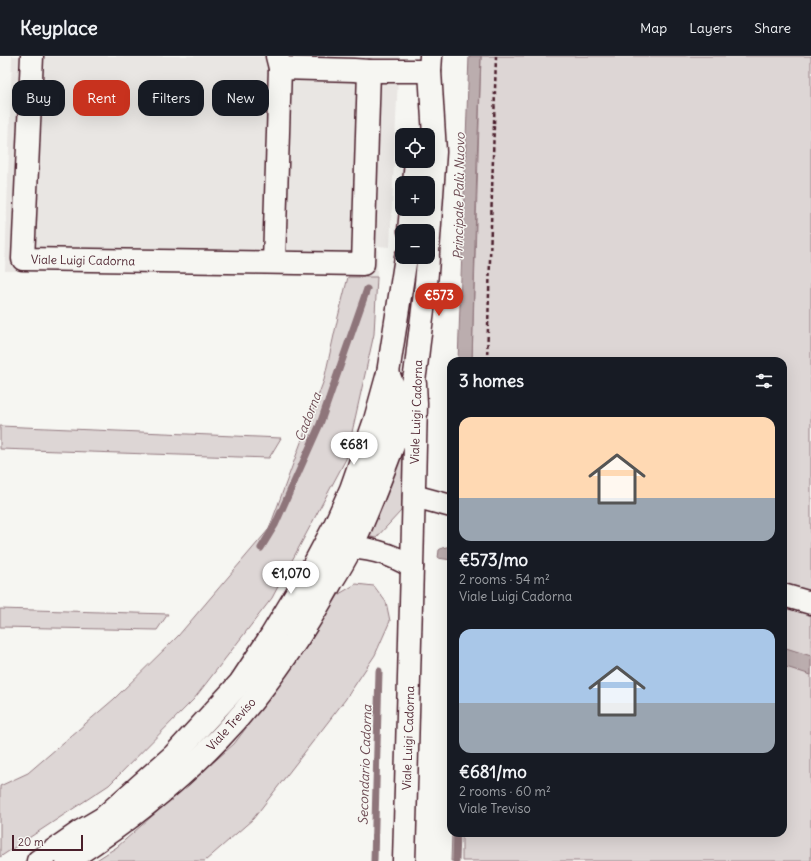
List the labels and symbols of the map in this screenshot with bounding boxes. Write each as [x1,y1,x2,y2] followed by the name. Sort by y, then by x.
[449,132,469,260] water label: Principale Palù Nuovo
[31,252,136,268] street label: Viale Luigi Cadorna
[415,283,463,317] pin: €573
[407,359,425,464] street label: Viale Luigi Cadorna
[291,390,325,444] water label: Cadorna
[330,432,378,466] pin: €681
[258,561,324,595] pin: €1,070
[399,685,417,790] street label: Viale Luigi Cadorna
[203,694,259,754] street label: Viale Treviso
[354,704,376,825] water label: Secondario Cadorna
[12,833,83,852] scale bar

